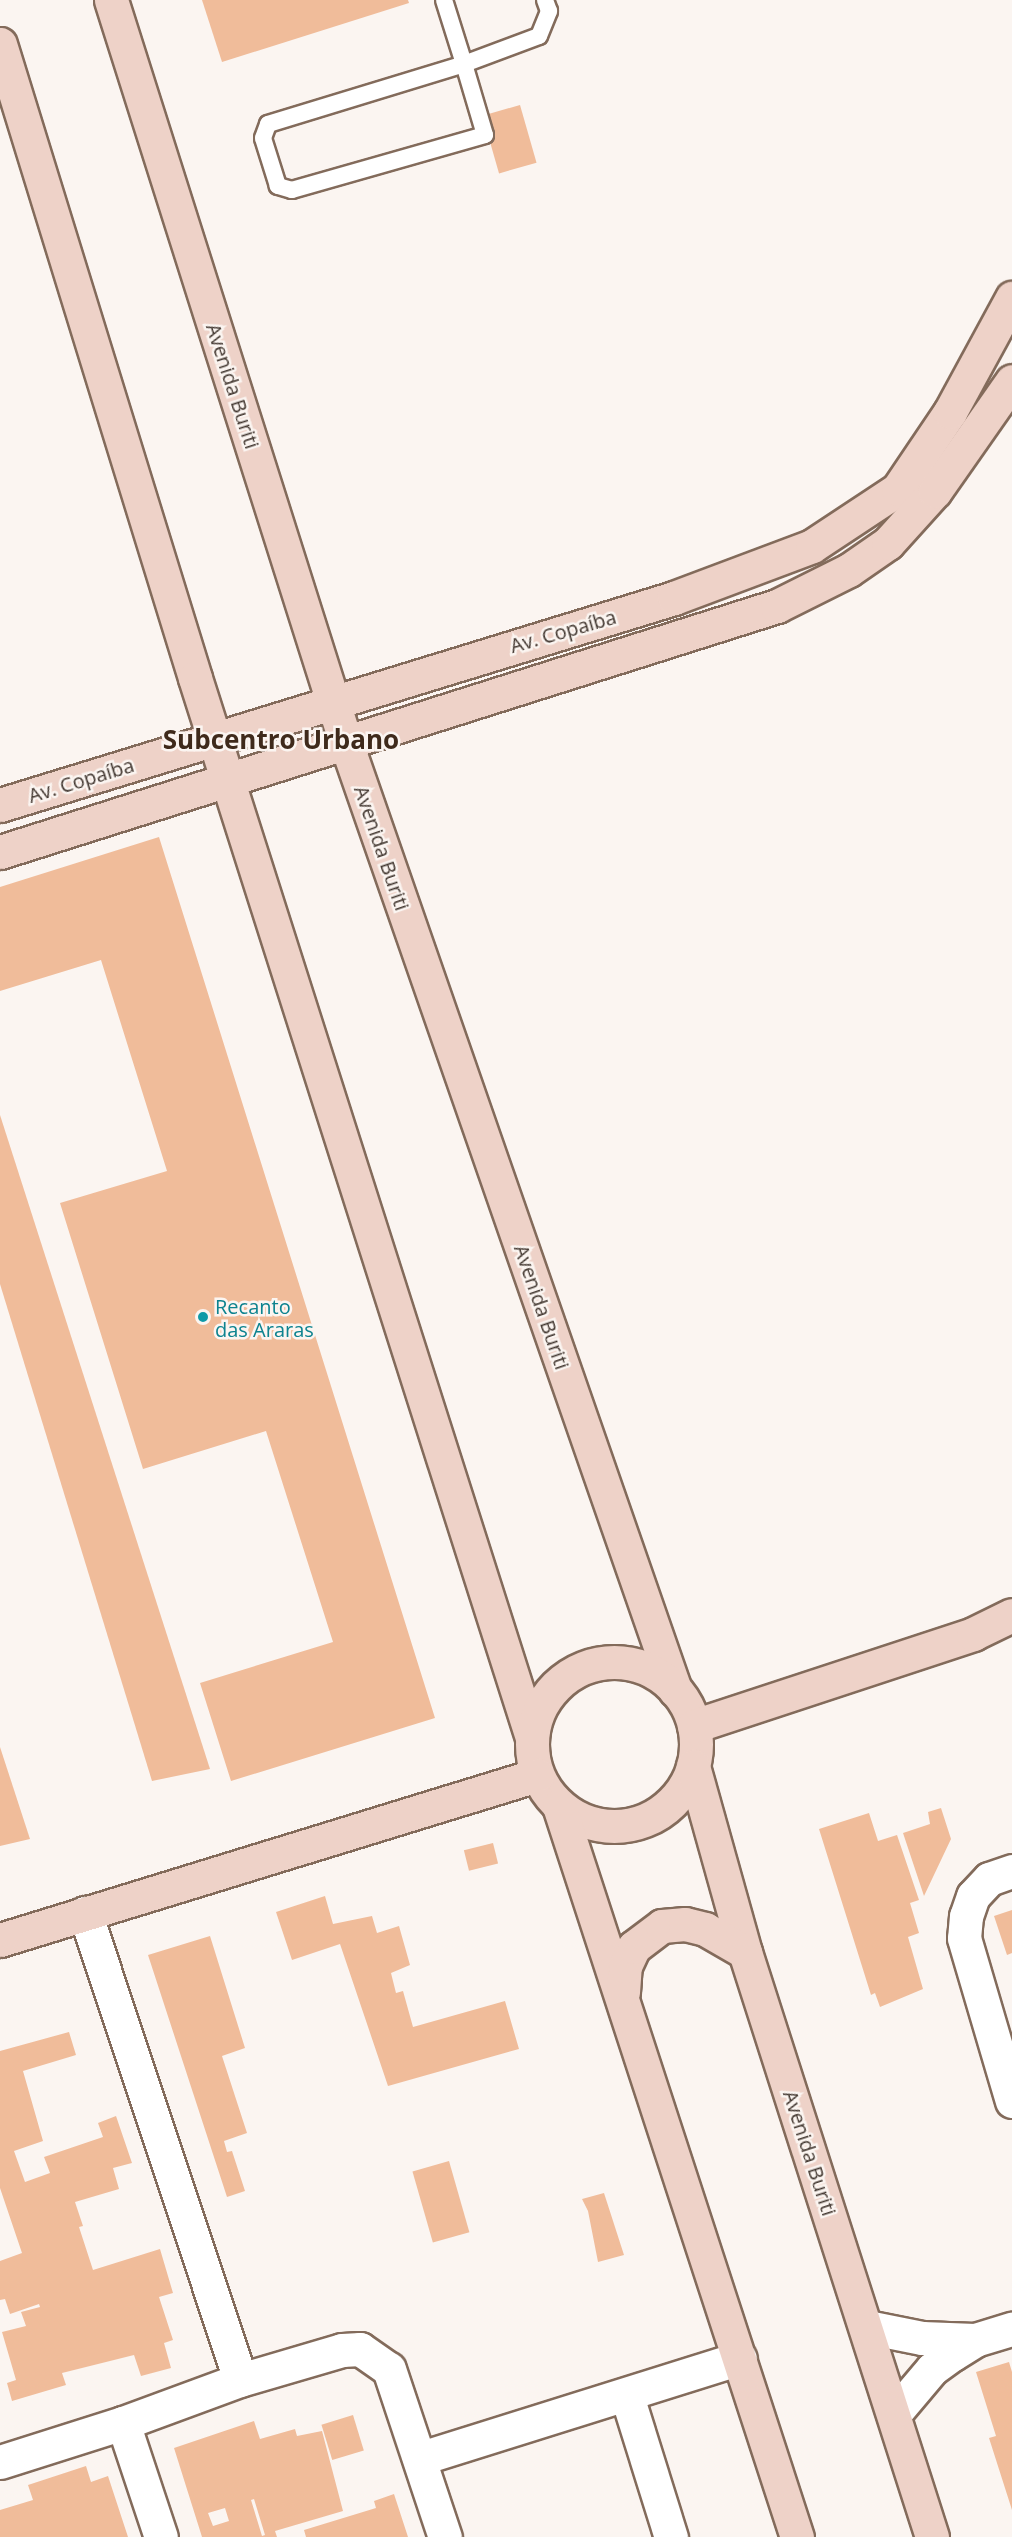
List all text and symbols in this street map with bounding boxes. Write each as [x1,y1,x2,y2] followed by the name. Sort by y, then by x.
[201,320,265,452] street label: Avenida Buriti
[507,604,619,658] street label: Av. Copaíba
[163,724,399,756] district label: Subcentro Urbano
[25,753,137,807] street label: Av. Copaíba
[349,782,415,914] street label: Avenida Buriti
[509,1241,575,1373] street label: Avenida Buriti
[215,1294,314,1341] place label: Recanto das Araras
[196,1310,210,1324] marker: Recanto das Araras
[778,2087,842,2219] street label: Avenida Buriti

